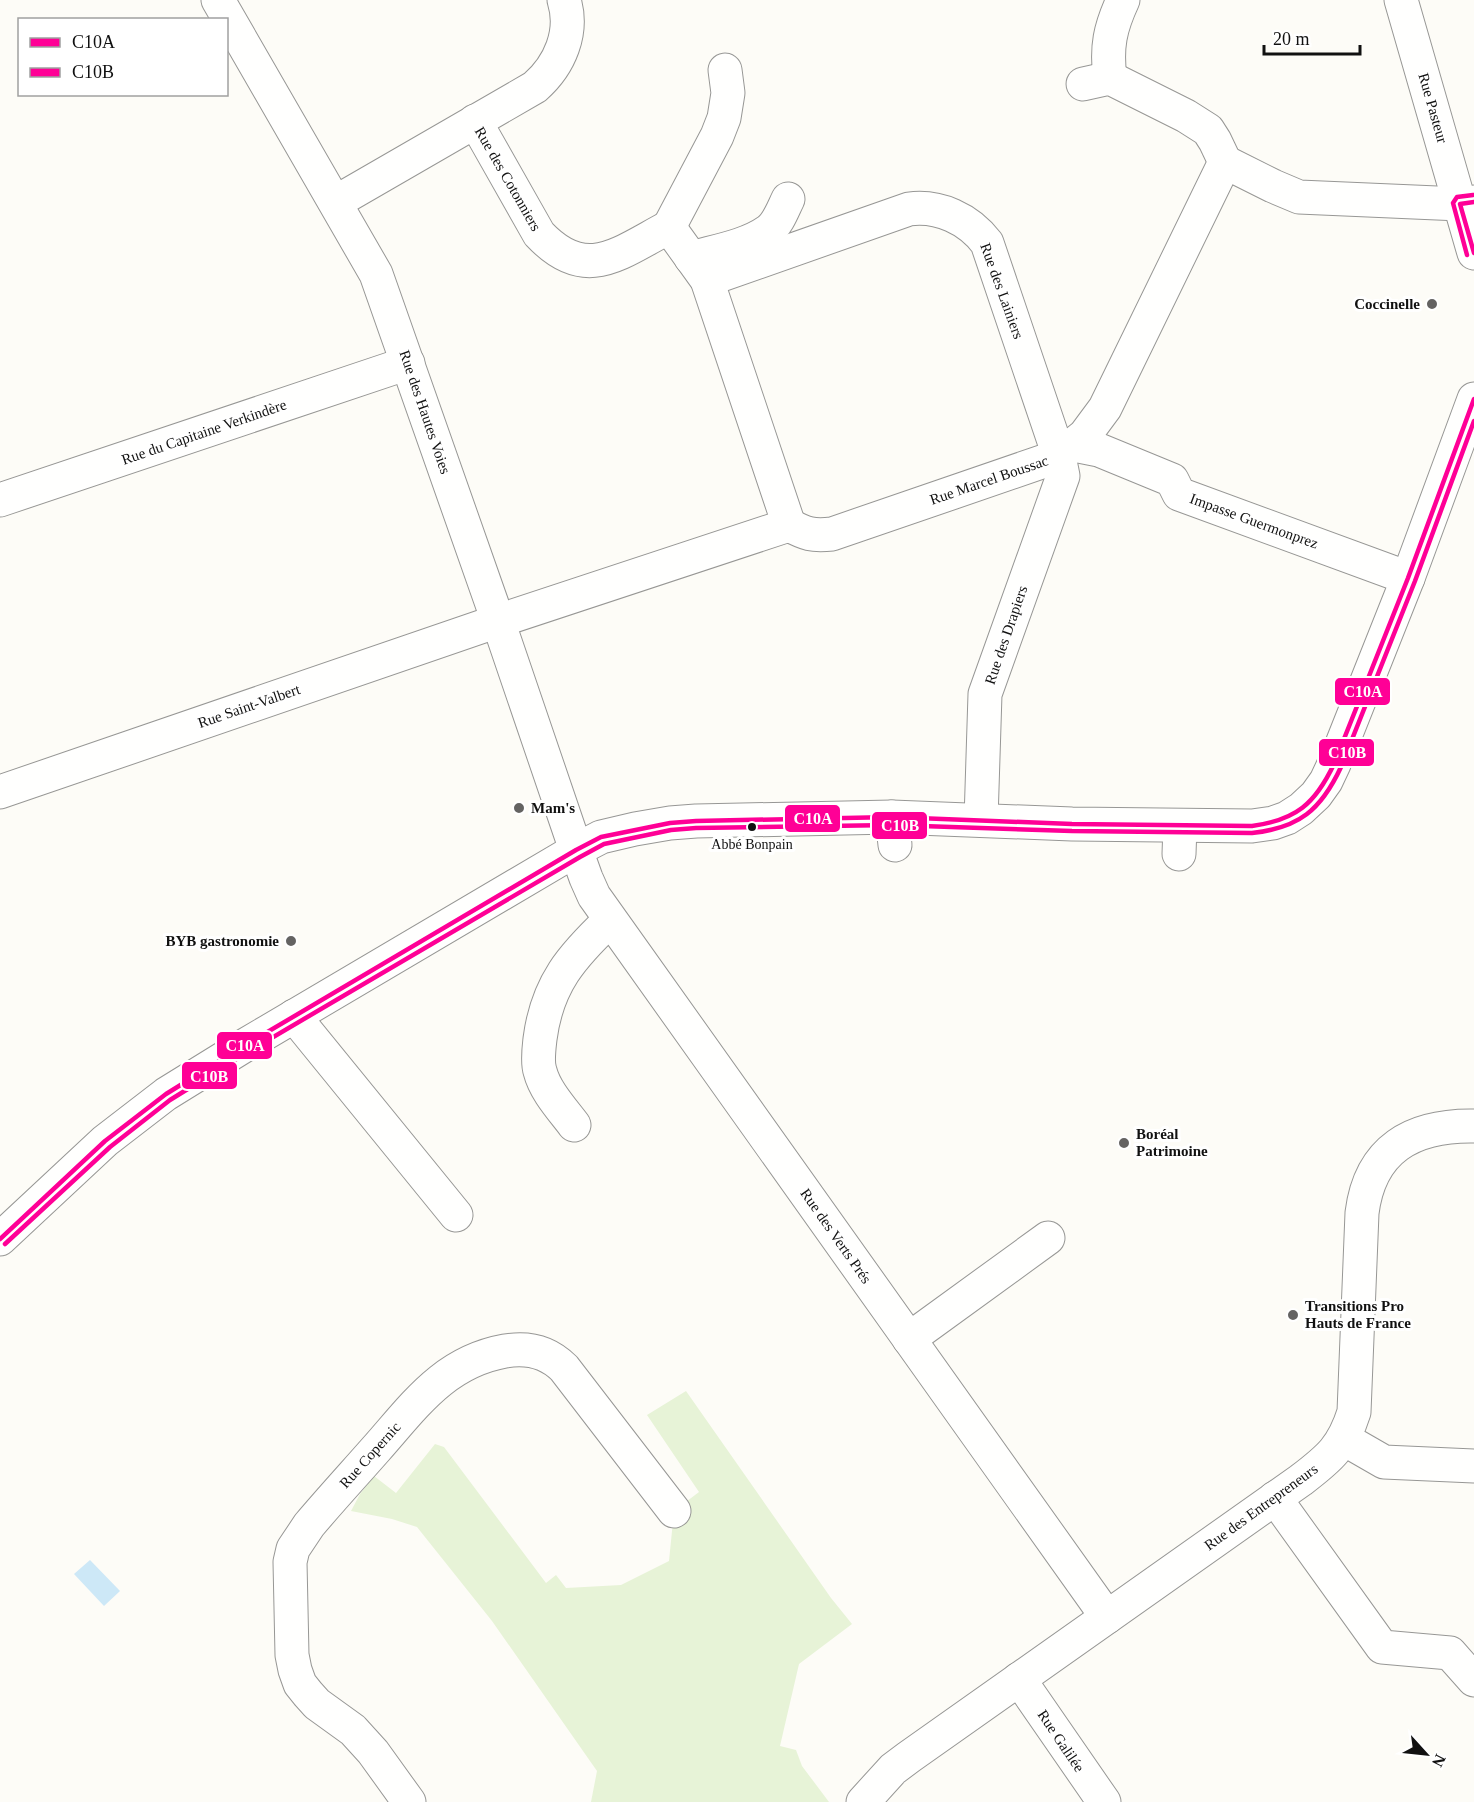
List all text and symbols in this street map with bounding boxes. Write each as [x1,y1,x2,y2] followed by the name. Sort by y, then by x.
[18,18,228,96] legend
[1264,18,1360,56] scale bar
[1273,29,1310,49] text: 20 m
[72,32,115,52] text: C10A
[72,62,114,82] text: C10B
[1415,71,1451,145] street label: Rue Pasteur
[472,124,544,234] street label: Rue des Cotonniers
[977,241,1027,341] street label: Rue des Lainiers
[1354,296,1420,312] place label: Coccinelle
[1425,297,1439,311] marker: Coccinelle
[396,348,454,476] street label: Rue des Hautes Voies
[119,396,289,468] street label: Rue du Capitaine Verkindère
[928,452,1051,508] street label: Rue Marcel Boussac
[1188,490,1321,552] street label: Impasse Guermonprez
[982,583,1030,686] street label: Rue des Drapiers
[1334,677,1391,706] line badge: C10A
[196,681,303,731] street label: Rue Saint-Valbert
[1343,683,1383,700] text: C10A
[1318,738,1375,767] line badge: C10B
[1328,744,1366,761] text: C10B
[531,800,575,816] place label: Mam's
[512,801,526,815] marker: Mam's
[784,804,841,833] line badge: C10A
[793,810,833,827] text: C10A
[871,811,928,840] line badge: C10B
[881,817,919,834] text: C10B
[746,821,758,833] marker: Abbé Bonpain
[711,837,793,852] place label: Abbé Bonpain
[166,933,279,949] place label: BYB gastronomie
[284,934,298,948] marker: BYB gastronomie
[216,1031,273,1060] line badge: C10A
[225,1037,265,1054] text: C10A
[181,1061,238,1090] line badge: C10B
[190,1068,228,1085] text: C10B
[1136,1126,1208,1159] place label: Boréal Patrimoine
[1117,1136,1131,1150] marker: Boréal Patrimoine
[797,1186,875,1287] street label: Rue des Verts Prés
[1305,1298,1411,1331] place label: Transitions Pro Hauts de France
[1286,1308,1300,1322] marker: Transitions Pro Hauts de France
[336,1419,404,1491] street label: Rue Copernic
[1201,1461,1321,1553] street label: Rue des Entrepreneurs
[1034,1707,1088,1775] street label: Rue Galilée
[1396,1724,1456,1784] north arrow
[1429,1752,1449,1770] text: N

